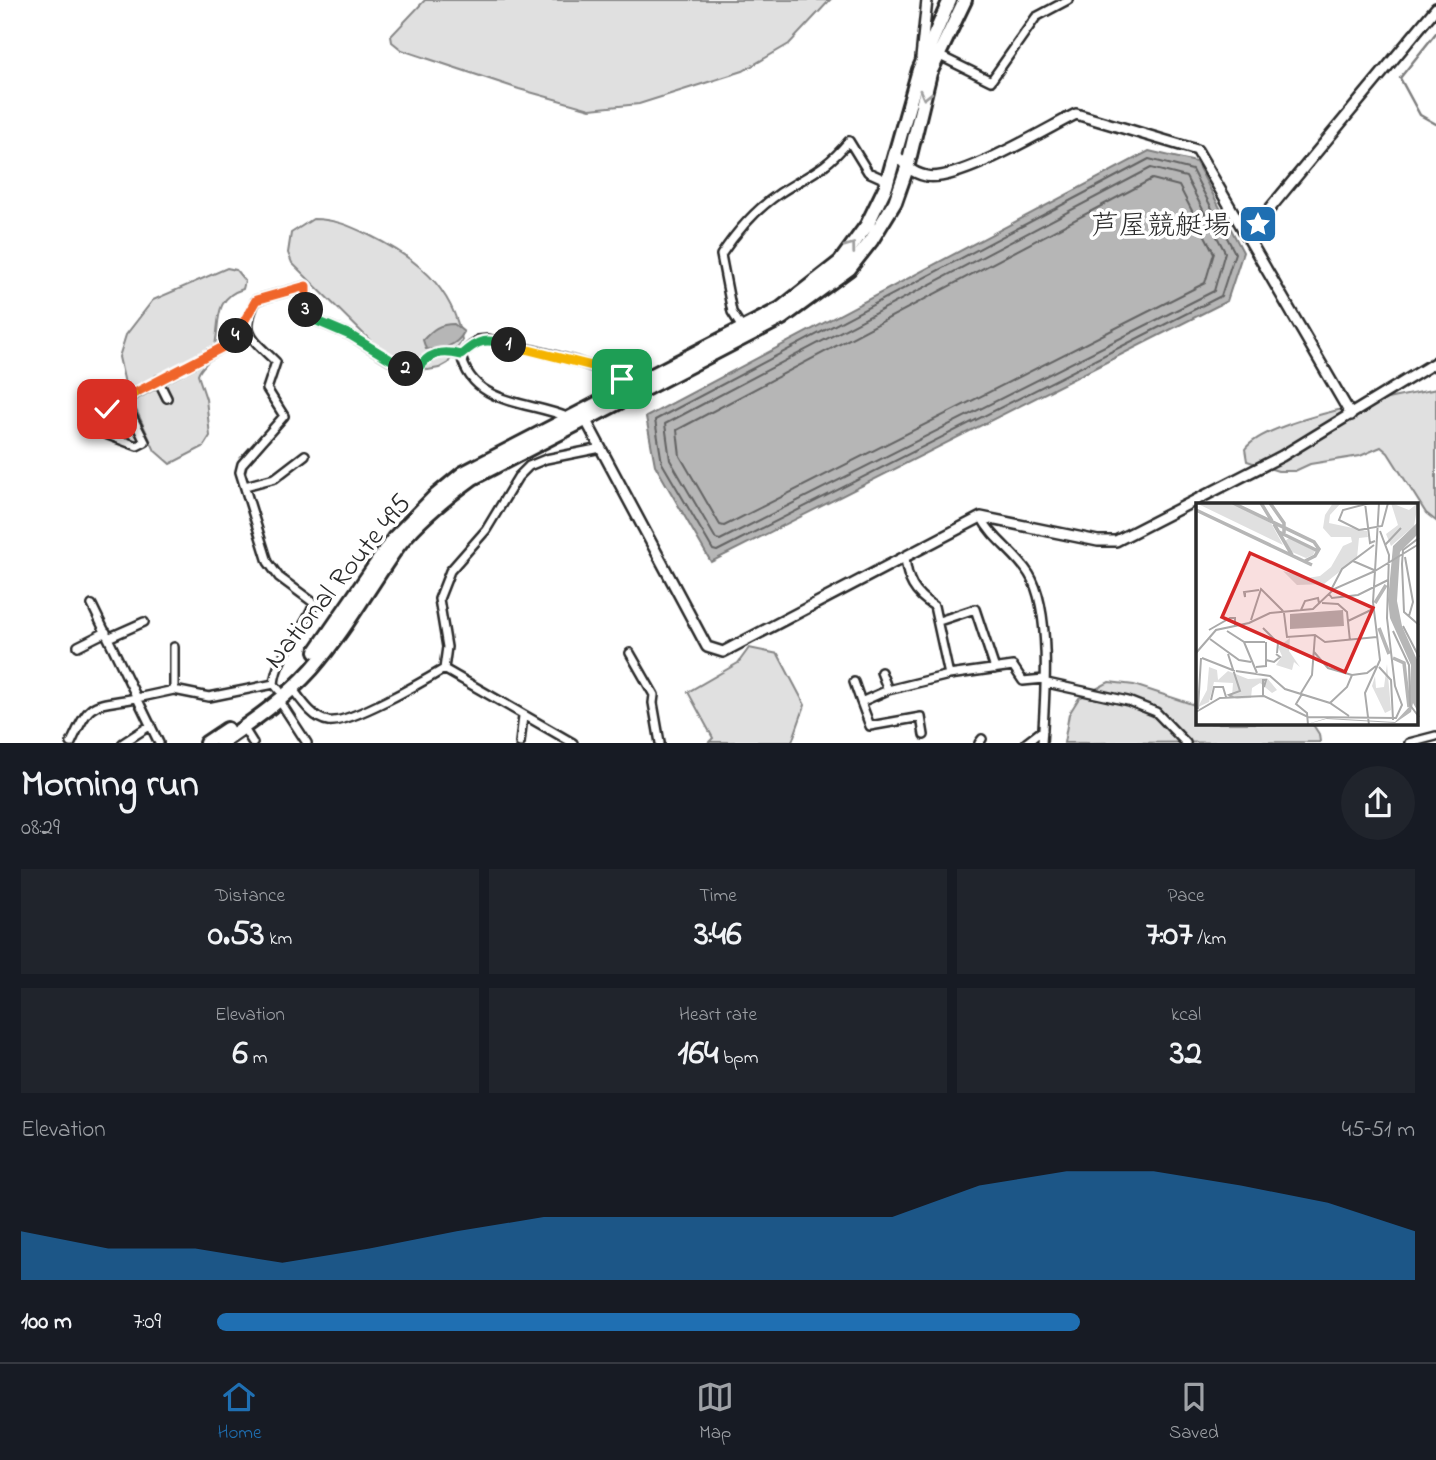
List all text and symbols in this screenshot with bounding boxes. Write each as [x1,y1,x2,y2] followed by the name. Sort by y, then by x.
[919,89,933,101] one-way arrow
[1237,203,1279,245] place icon: 芦屋競艇場
[1091,207,1231,248] place label: 芦屋競艇場
[842,242,855,255] one-way arrow
[288,292,324,328] pin: 3
[302,296,309,323] text: 3
[218,318,254,354] pin: 4
[232,322,239,349] text: 4
[491,328,526,362] pin: 1
[505,331,512,358] text: 1
[592,349,652,409] pin
[388,352,424,386] pin: 2
[401,355,410,382] text: 2
[603,360,641,398] icon: arrive
[77,379,137,439] pin
[88,390,126,428] icon: check
[255,486,422,678] street label: National Route 495
[1196,503,1418,725] inset map
[21,758,199,814] text: Morning run
[1341,766,1415,840] button: share
[21,812,60,845] text: 08:29
[215,883,285,910] text: Distance
[699,883,737,910] text: Time
[1167,883,1205,910] text: Pace
[208,910,264,961] text: 0.53
[694,910,742,961] text: 3:46
[1146,910,1193,961] text: 7:07
[264,926,292,953] text: km
[1193,926,1226,953] text: /km
[215,1002,285,1029] text: Elevation
[679,1002,757,1029] text: Heart rate
[1171,1002,1201,1029] text: kcal
[233,1029,248,1080] text: 6
[678,1029,719,1080] text: 164
[1170,1029,1202,1080] text: 32
[248,1045,267,1072] text: m
[719,1045,758,1072] text: bpm
[21,1114,106,1147] text: Elevation
[1342,1114,1415,1147] text: 45–51 m
[21,1306,72,1339] text: 100 m
[133,1306,161,1339] text: 7:09
[217,1378,262,1447] tab: Home
[696,1378,734,1447] tab: Map
[1169,1378,1219,1447] tab: Saved

